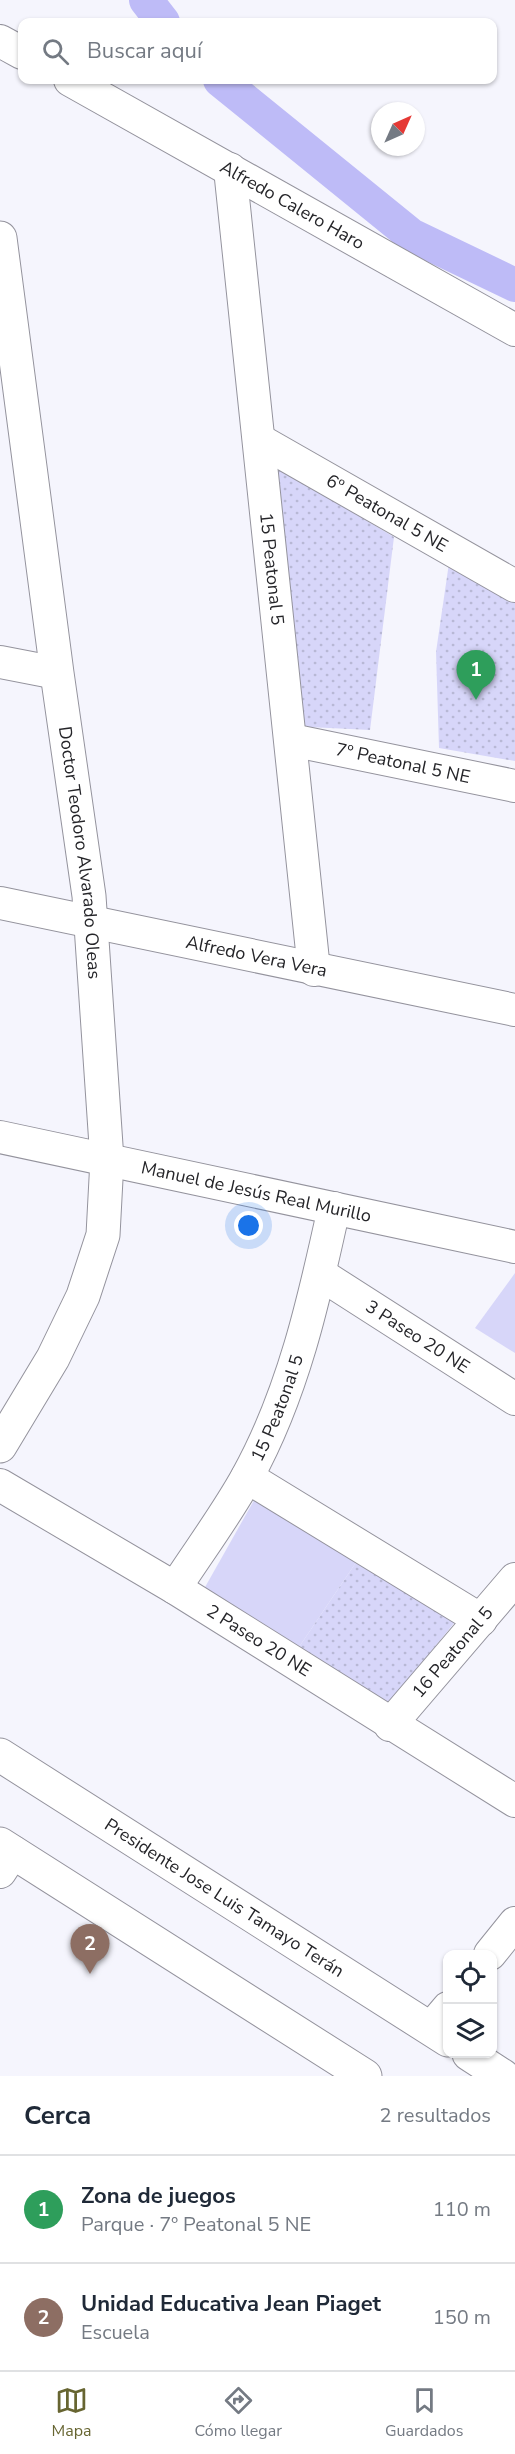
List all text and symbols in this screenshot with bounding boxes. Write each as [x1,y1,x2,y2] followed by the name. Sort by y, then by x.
[18,18,497,84] search box
[39,35,72,68] icon: search
[87,36,202,66] text: Buscar aquí
[371,102,425,156] north arrow
[216,155,369,255] street label: Alfredo Calero Haro
[322,468,452,558] street label: 6º Peatonal 5 NE
[254,511,290,626] street label: 15 Peatonal 5
[456,650,496,700] pin: 1
[53,725,107,980] street label: Doctor Teodoro Alvarado Oleas
[334,737,472,789] street label: 7º Peatonal 5 NE
[184,930,329,983] street label: Alfredo Vera Vera
[139,1155,374,1228] street label: Manuel de Jesús Real Murillo
[234,1211,263,1240] your location
[361,1294,474,1379] street label: 3 Paseo 20 NE
[245,1351,309,1465] street label: 15 Peatonal 5
[202,1599,316,1682] street label: 2 Paseo 20 NE
[407,1601,498,1703] street label: 16 Peatonal 5
[100,1813,349,1983] street label: Presidente Jose Luis Tamayo Terán
[70,1924,110,1974] pin: 2
[443,1950,497,2058] map controls
[443,1950,497,2004] button: locate
[443,2004,497,2058] button: layers
[24,2098,91,2133] text: Cerca
[380,2102,491,2129] text: 2 resultados
[81,2181,236,2211] text: Zona de juegos
[38,2196,50,2223] text: 1
[433,2196,491,2223] text: 110 m
[81,2211,311,2238] text: Parque · 7º Peatonal 5 NE
[81,2289,381,2319] text: Unidad Educativa Jean Piaget
[38,2304,50,2331] text: 2
[433,2304,491,2331] text: 150 m
[81,2319,150,2346] text: Escuela
[52,2384,92,2442] tab: Mapa
[195,2384,282,2442] tab: Cómo llegar
[385,2384,463,2442] tab: Guardados

